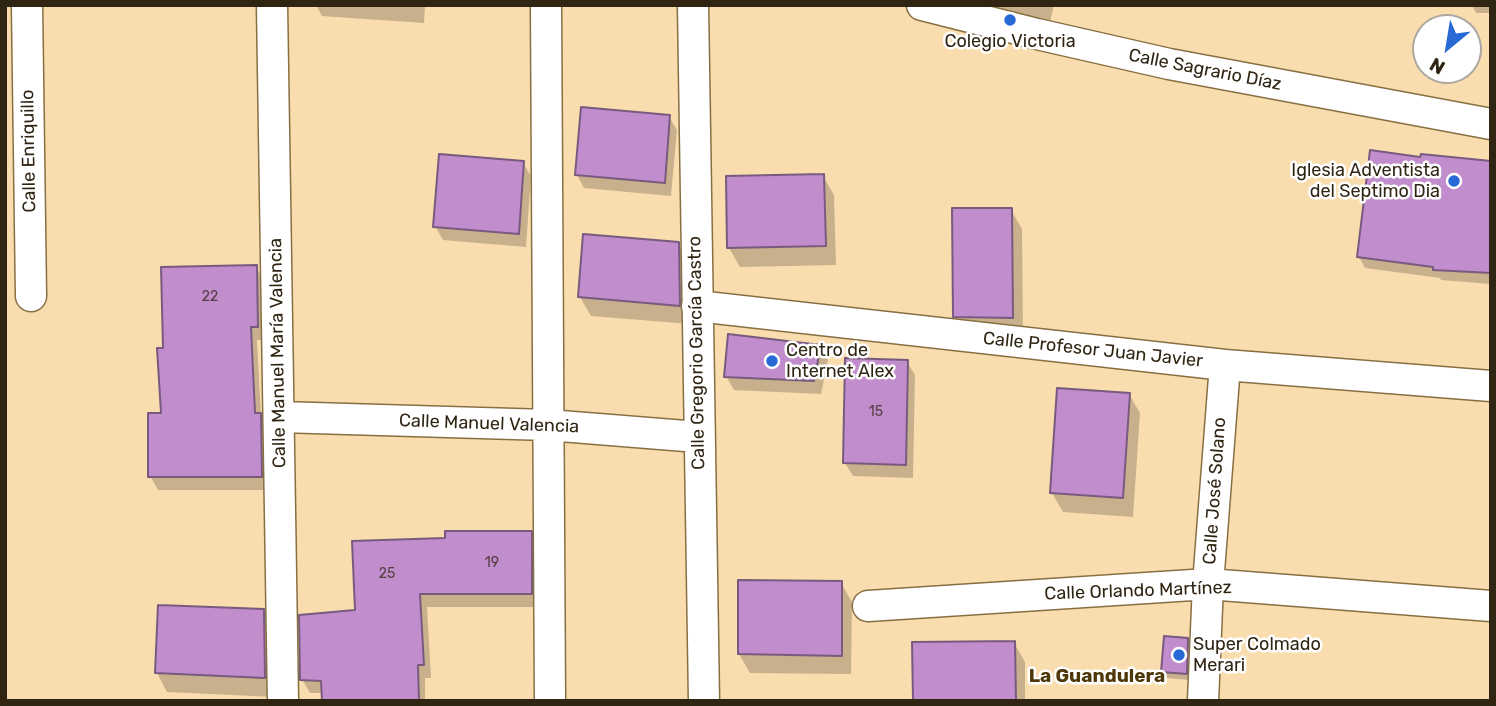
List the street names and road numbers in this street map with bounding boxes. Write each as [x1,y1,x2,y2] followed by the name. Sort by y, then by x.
[1127,45,1283,95] street label: Calle Sagrario Díaz
[17,89,41,213] street label: Calle Enriquillo
[684,236,710,470] street label: Calle Gregorio García Castro
[265,238,291,468] street label: Calle Manuel María Valencia
[982,328,1204,372] street label: Calle Profesor Juan Javier
[399,410,579,438] street label: Calle Manuel Valencia
[1199,417,1231,565] street label: Calle José Solano
[1044,577,1232,605] street label: Calle Orlando Martínez

